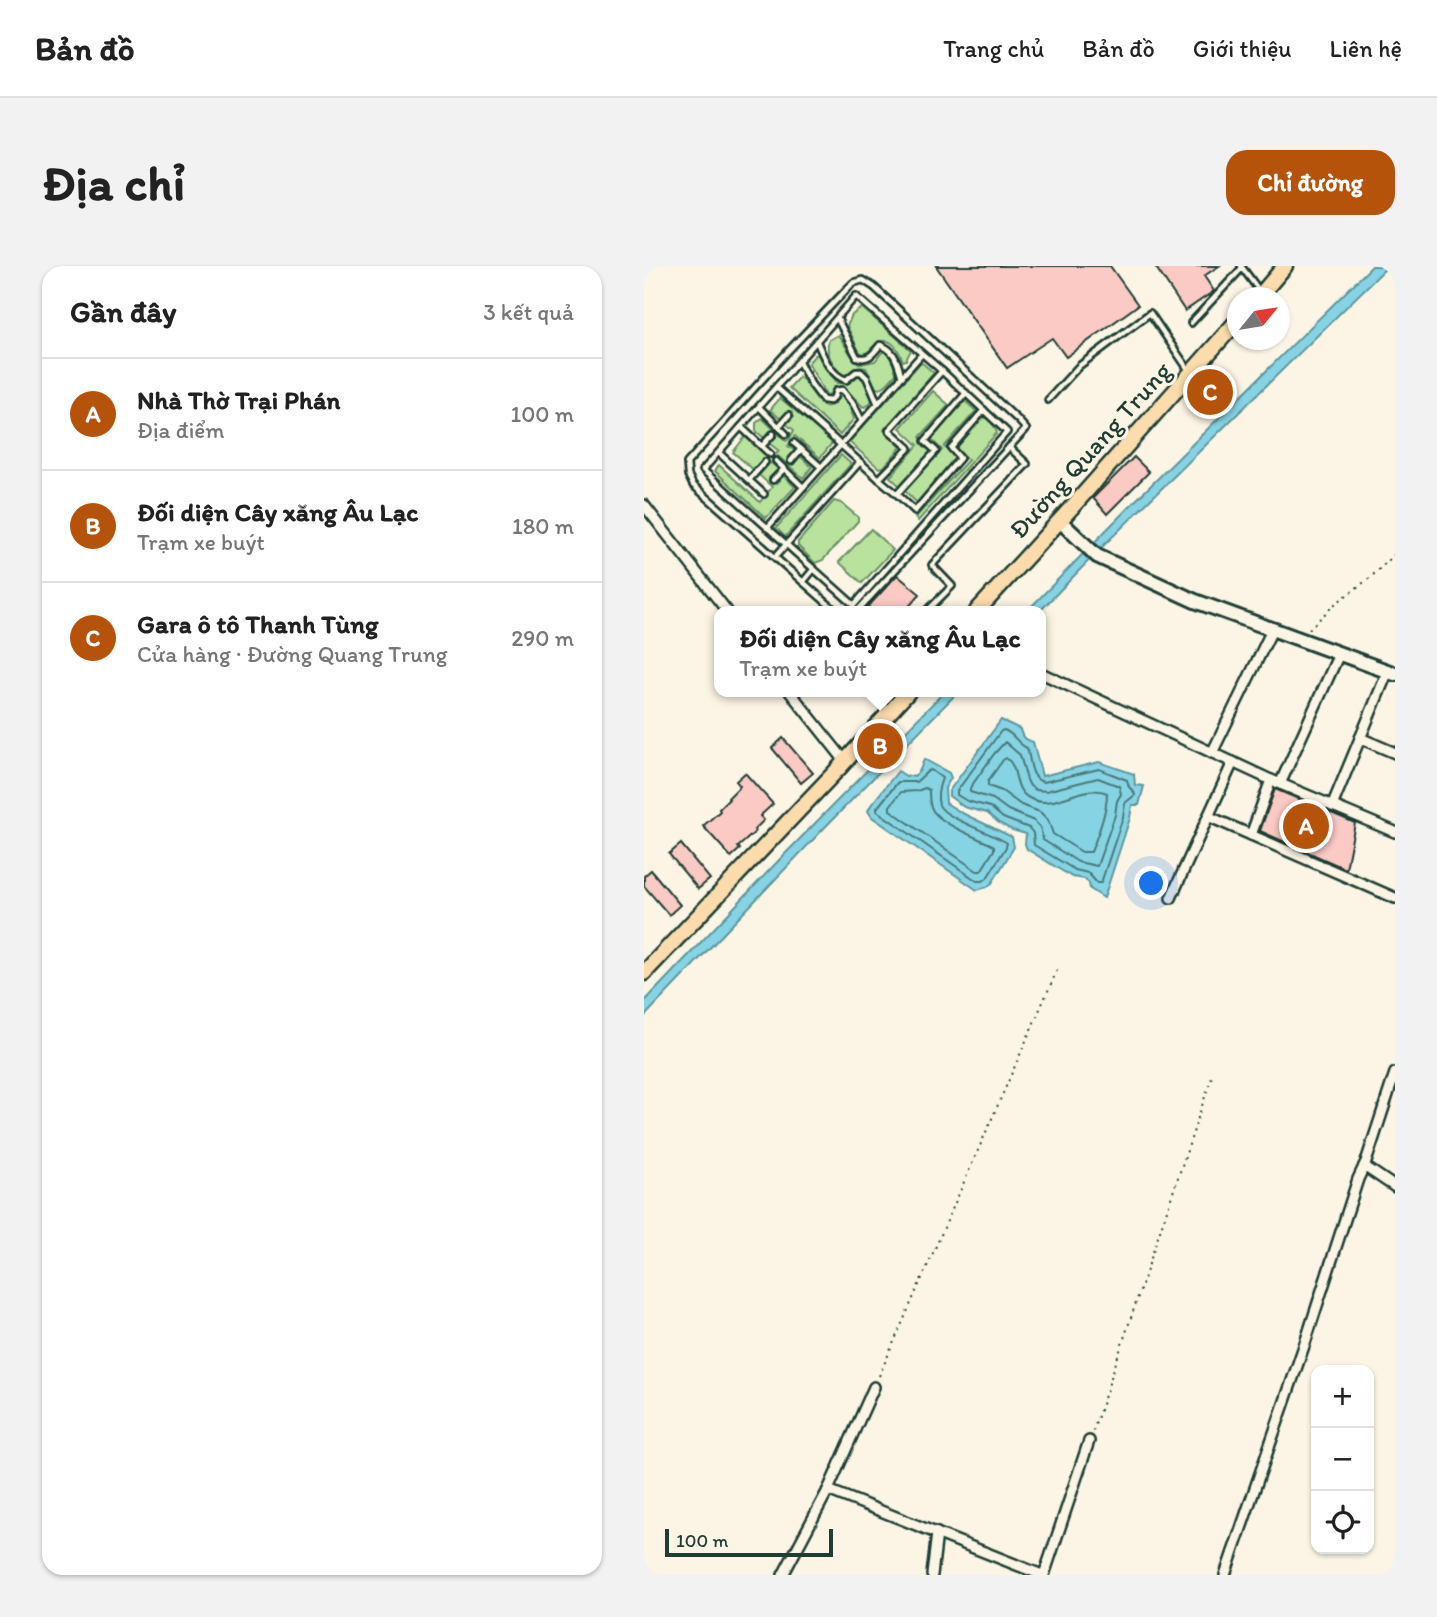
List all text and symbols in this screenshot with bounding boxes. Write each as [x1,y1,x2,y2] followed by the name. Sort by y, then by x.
[35,29,135,68] text: Bản đồ
[943,34,1044,63] text: Trang chủ
[1082,34,1155,63] text: Bản đồ
[1193,34,1292,63] text: Giới thiệu
[1330,34,1402,63] text: Liên hệ
[1226,150,1395,215] button: Chỉ đường
[42,153,185,212] text: Địa chỉ
[1227,287,1290,350] north arrow
[70,293,176,330] text: Gần đây
[483,298,574,326] text: 3 kết quả
[1002,354,1178,545] street label: Đường Quang Trung
[1187,366,1233,418] pin: C
[137,384,340,416] text: Nhà Thờ Trại Phán
[86,400,100,428] text: A
[510,400,574,428] text: 100 m
[137,416,225,444] text: Địa điểm
[137,496,418,528] text: Đối diện Cây xăng Âu Lạc
[86,512,100,540] text: B
[512,512,574,540] text: 180 m
[137,528,265,556] text: Trạm xe buýt
[714,606,1046,697] popup
[137,608,378,640] text: Gara ô tô Thanh Tùng
[739,622,1021,654] text: Đối diện Cây xăng Âu Lạc
[86,624,100,652] text: C
[511,624,574,652] text: 290 m
[137,640,448,668] text: Cửa hàng · Đường Quang Trung
[739,654,867,682] text: Trạm xe buýt
[857,720,903,772] pin: B
[1283,800,1329,852] pin: A
[1134,866,1168,900] your location
[1311,1365,1374,1554] map controls
[1311,1365,1374,1428] button: +
[1311,1428,1374,1491] button: −
[1311,1491,1374,1554] button: locate
[665,1526,833,1558] scale bar
[676,1529,728,1552] text: 100 m

